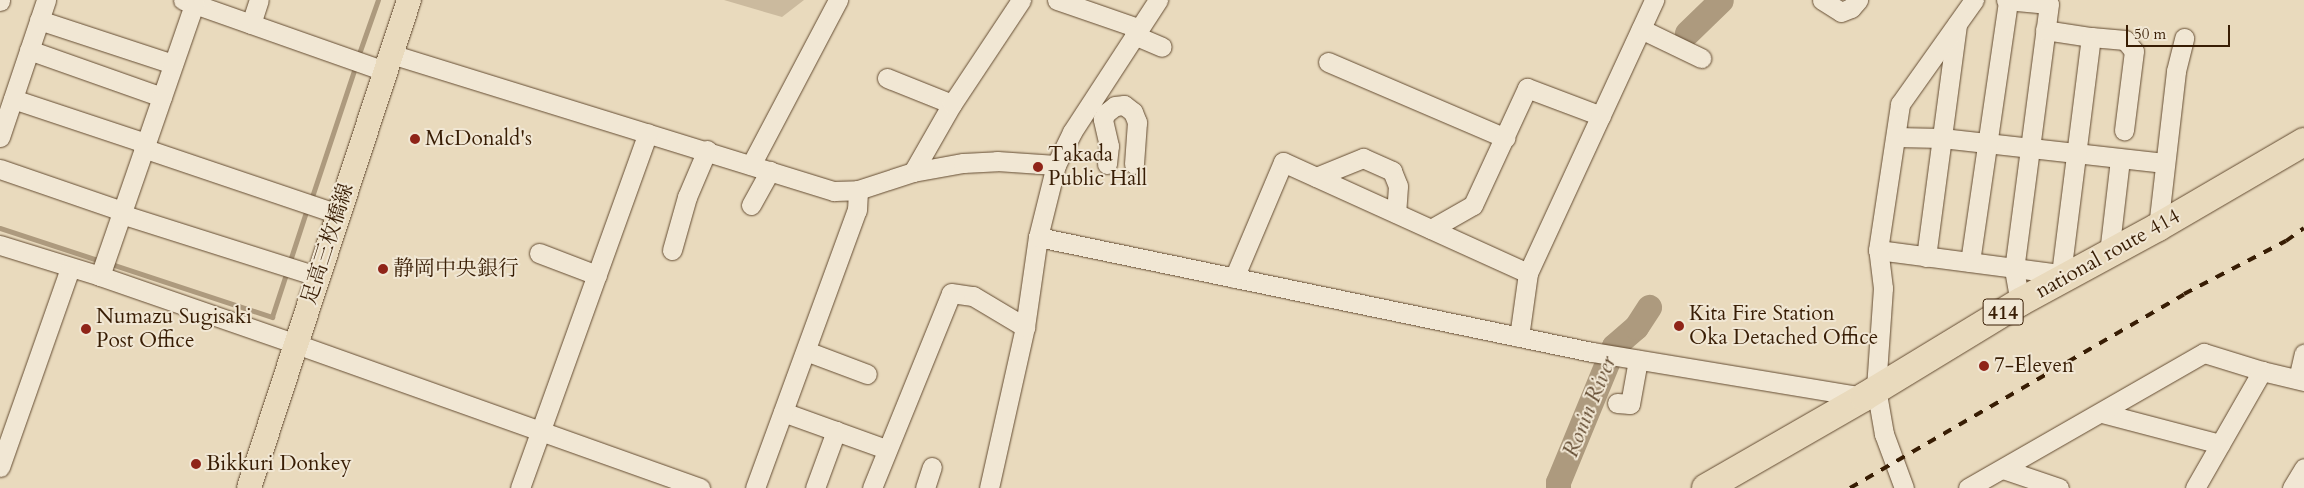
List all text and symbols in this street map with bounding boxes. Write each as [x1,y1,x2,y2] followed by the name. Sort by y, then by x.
[2129,15,2233,47] scale bar
[2134,24,2166,44] text: 50 m
[425,126,532,152] place label: McDonald's
[409,133,421,145] marker: McDonald's
[1048,142,1147,192] place label: Takada Public Hall
[1032,161,1044,173] marker: Takada Public Hall
[297,180,359,308] street label: 足高三枚橋線
[2031,204,2185,304] street label: national route 414
[393,256,519,282] place label: 静岡中央銀行
[377,263,389,275] marker: 静岡中央銀行
[1982,294,2024,330] road number: 414
[1689,301,1878,351] place label: Kita Fire Station Oka Detached Office
[96,304,252,354] place label: Numazu Sugisaki Post Office
[1673,320,1685,332] marker: Kita Fire Station Oka Detached Office
[80,323,92,335] marker: Numazu Sugisaki Post Office
[1558,353,1622,461] water label: Ronin River
[1994,353,2074,379] place label: 7-Eleven
[1978,360,1990,372] marker: 7-Eleven
[206,451,352,477] place label: Bikkuri Donkey
[190,458,202,470] marker: Bikkuri Donkey

